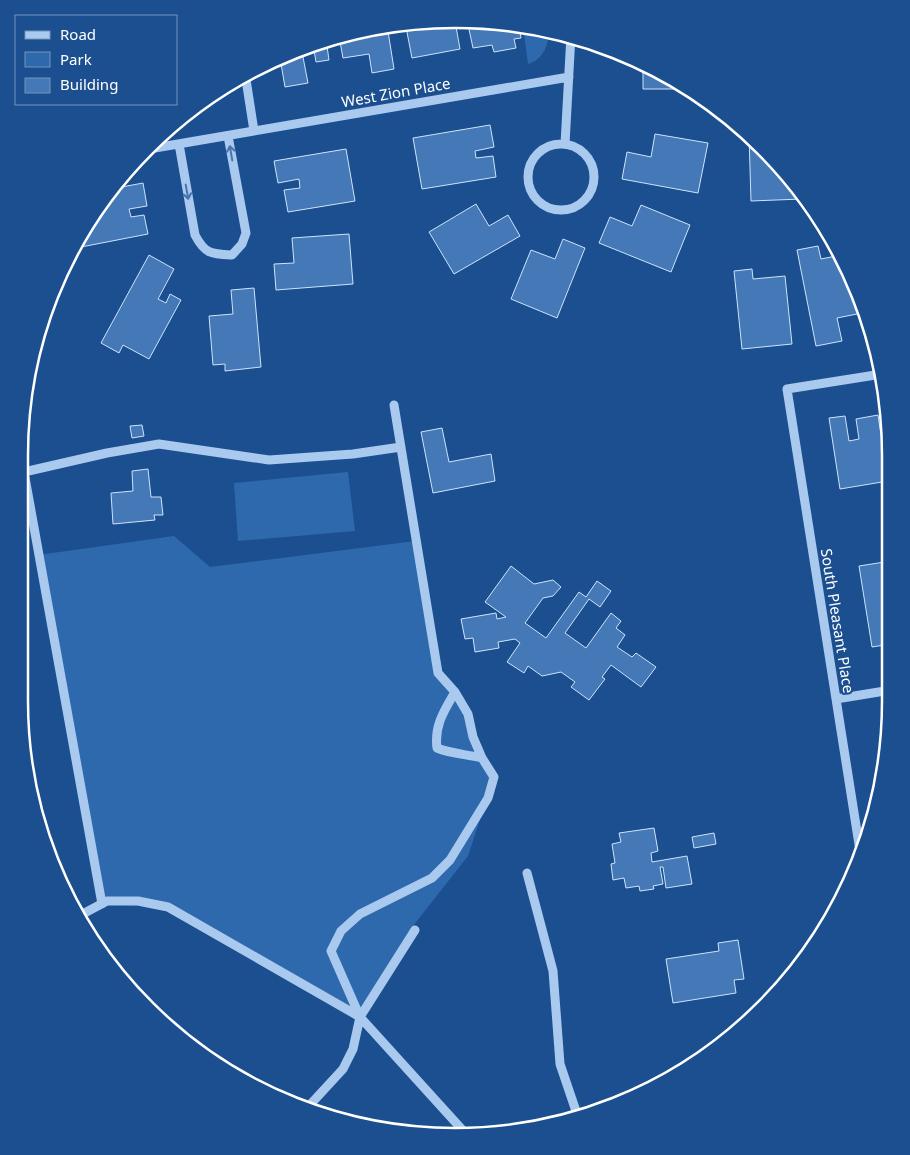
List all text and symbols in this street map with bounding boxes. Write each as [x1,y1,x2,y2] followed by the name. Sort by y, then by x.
[15,15,178,105] legend
[60,24,96,44] text: Road
[60,49,92,69] text: Park
[340,73,452,111] street label: West Zion Place
[60,74,118,94] text: Building
[226,145,236,161] one-way arrow
[183,184,193,200] one-way arrow
[817,547,859,695] street label: South Pleasant Place

